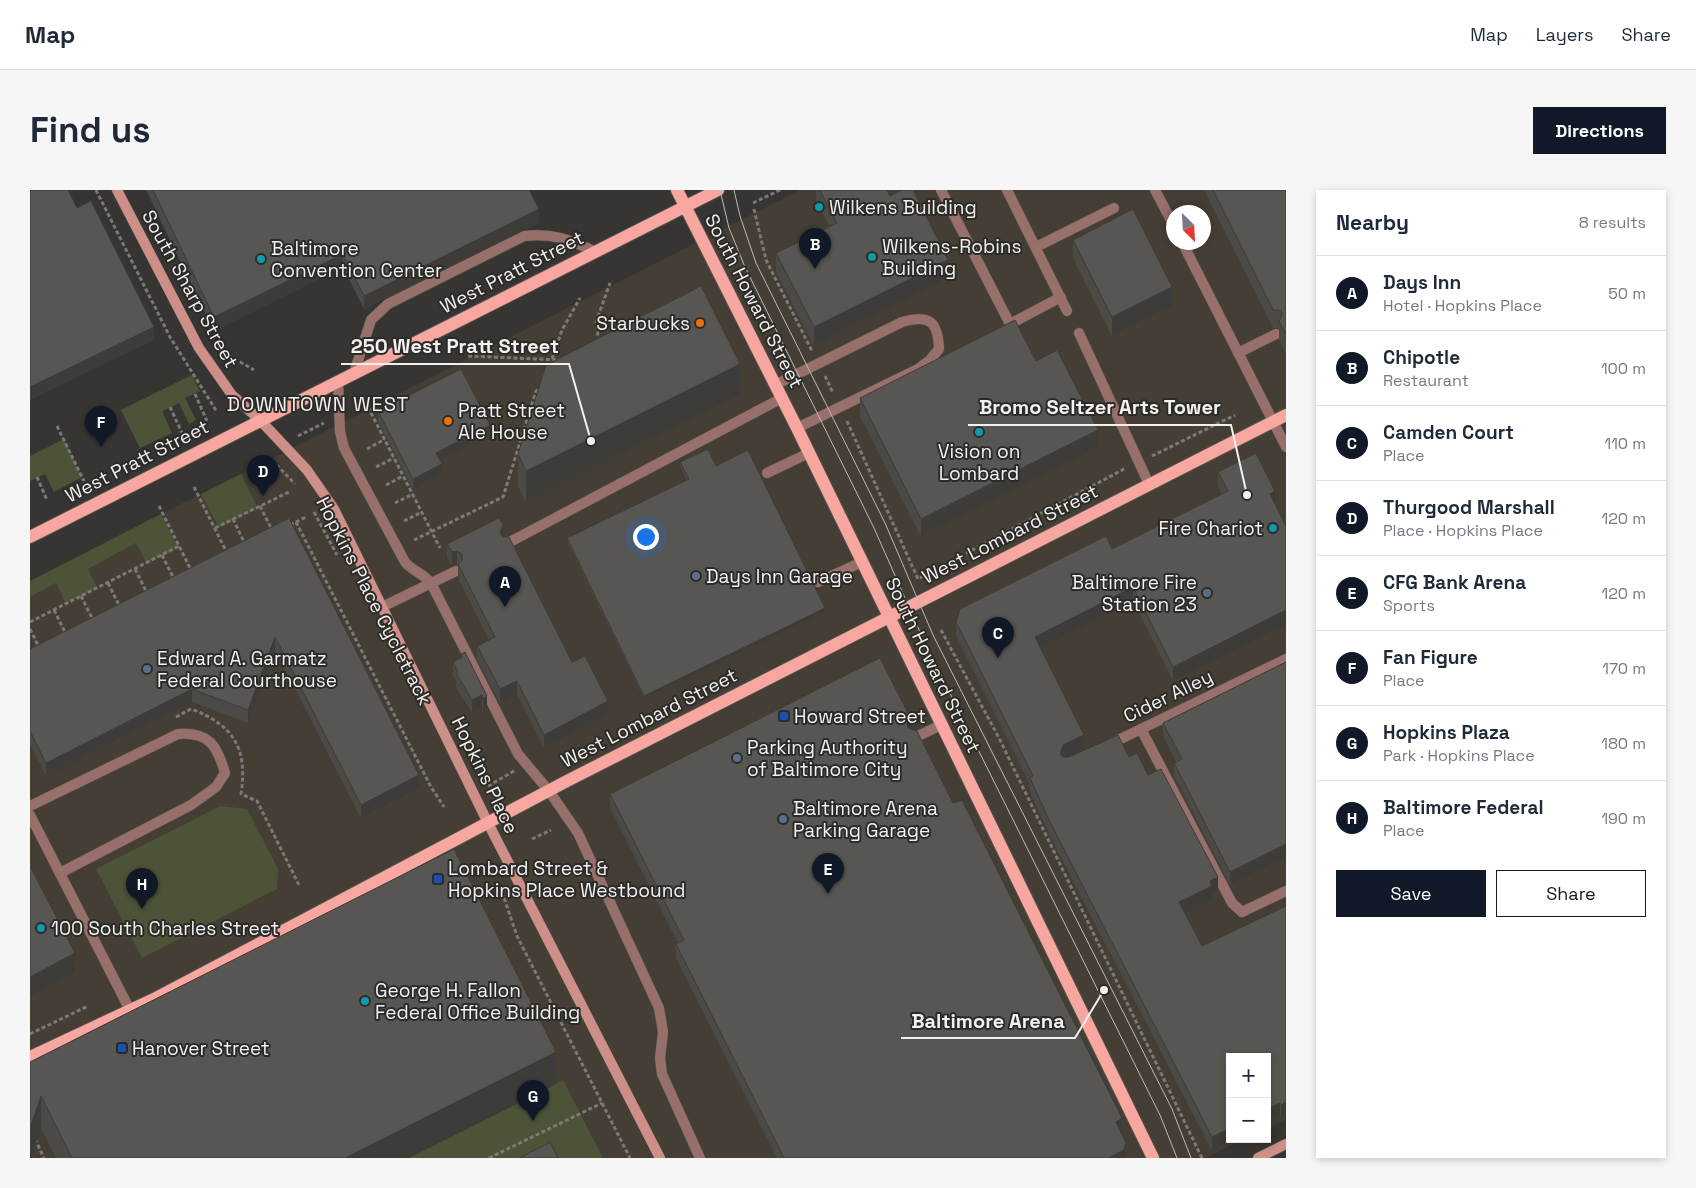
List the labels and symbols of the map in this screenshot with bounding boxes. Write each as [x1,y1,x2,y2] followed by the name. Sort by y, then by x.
[829,195,977,220] place label: Wilkens Building
[813,201,825,213] marker: Wilkens Building
[1166,205,1211,250] north arrow
[136,206,244,372] street label: South Sharp Street
[699,210,809,392] street label: South Howard Street
[436,225,588,319] street label: West Pratt Street
[799,228,831,269] pin: B
[882,234,1022,281] place label: Wilkens-Robins Building
[271,236,442,283] place label: Baltimore Convention Center
[866,251,878,263] marker: Wilkens-Robins Building
[255,253,267,265] marker: Baltimore Convention Center
[596,311,690,336] place label: Starbucks
[694,317,706,329] marker: Starbucks
[341,329,569,364] callout: 250 West Pratt Street
[351,333,559,359] text: 250 West Pratt Street
[968,390,1231,425] callout: Bromo Seltzer Arts Tower
[227,391,409,417] district label: DOWNTOWN WEST
[979,394,1221,420] text: Bromo Seltzer Arts Tower
[458,398,565,445] place label: Pratt Street Ale House
[85,406,117,447] pin: F
[61,414,213,508] street label: West Pratt Street
[442,415,454,427] marker: Pratt Street Ale House
[973,426,985,438] marker: Vision on Lombard
[938,439,1020,486] place label: Vision on Lombard
[247,455,279,496] pin: D
[918,479,1102,589] street label: West Lombard Street
[311,493,437,709] street label: Hopkins Place Cycletrack
[1158,516,1263,541] place label: Fire Chariot
[1267,522,1279,534] marker: Fire Chariot
[633,524,659,550] your location
[706,564,853,589] place label: Days Inn Garage
[489,566,521,607] pin: A
[690,570,702,582] marker: Days Inn Garage
[1071,570,1197,617] place label: Baltimore Fire Station 23
[880,573,986,757] street label: South Howard Street
[1201,587,1213,599] marker: Baltimore Fire Station 23
[982,617,1014,658] pin: C
[157,646,337,693] place label: Edward A. Garmatz Federal Courthouse
[141,663,153,675] marker: Edward A. Garmatz Federal Courthouse
[557,663,741,773] street label: West Lombard Street
[1119,664,1217,728] street label: Cider Alley
[794,704,926,729] place label: Howard Street
[778,710,790,722] marker: Howard Street
[446,712,524,838] street label: Hopkins Place
[747,735,908,782] place label: Parking Authority of Baltimore City
[731,752,743,764] marker: Parking Authority of Baltimore City
[793,796,938,843] place label: Baltimore Arena Parking Garage
[777,813,789,825] marker: Baltimore Arena Parking Garage
[812,853,844,894] pin: E
[448,856,686,903] place label: Lombard Street & Hopkins Place Westbound
[126,868,158,909] pin: H
[432,873,444,885] marker: Lombard Street & Hopkins Place Westbound
[51,916,279,941] place label: 100 South Charles Street
[35,922,47,934] marker: 100 South Charles Street
[375,978,580,1025] place label: George H. Fallon Federal Office Building
[359,995,371,1007] marker: George H. Fallon Federal Office Building
[901,1003,1075,1038] callout: Baltimore Arena
[911,1008,1065,1034] text: Baltimore Arena
[132,1036,270,1061] place label: Hanover Street
[116,1042,128,1054] marker: Hanover Street
[517,1080,549,1121] pin: G

